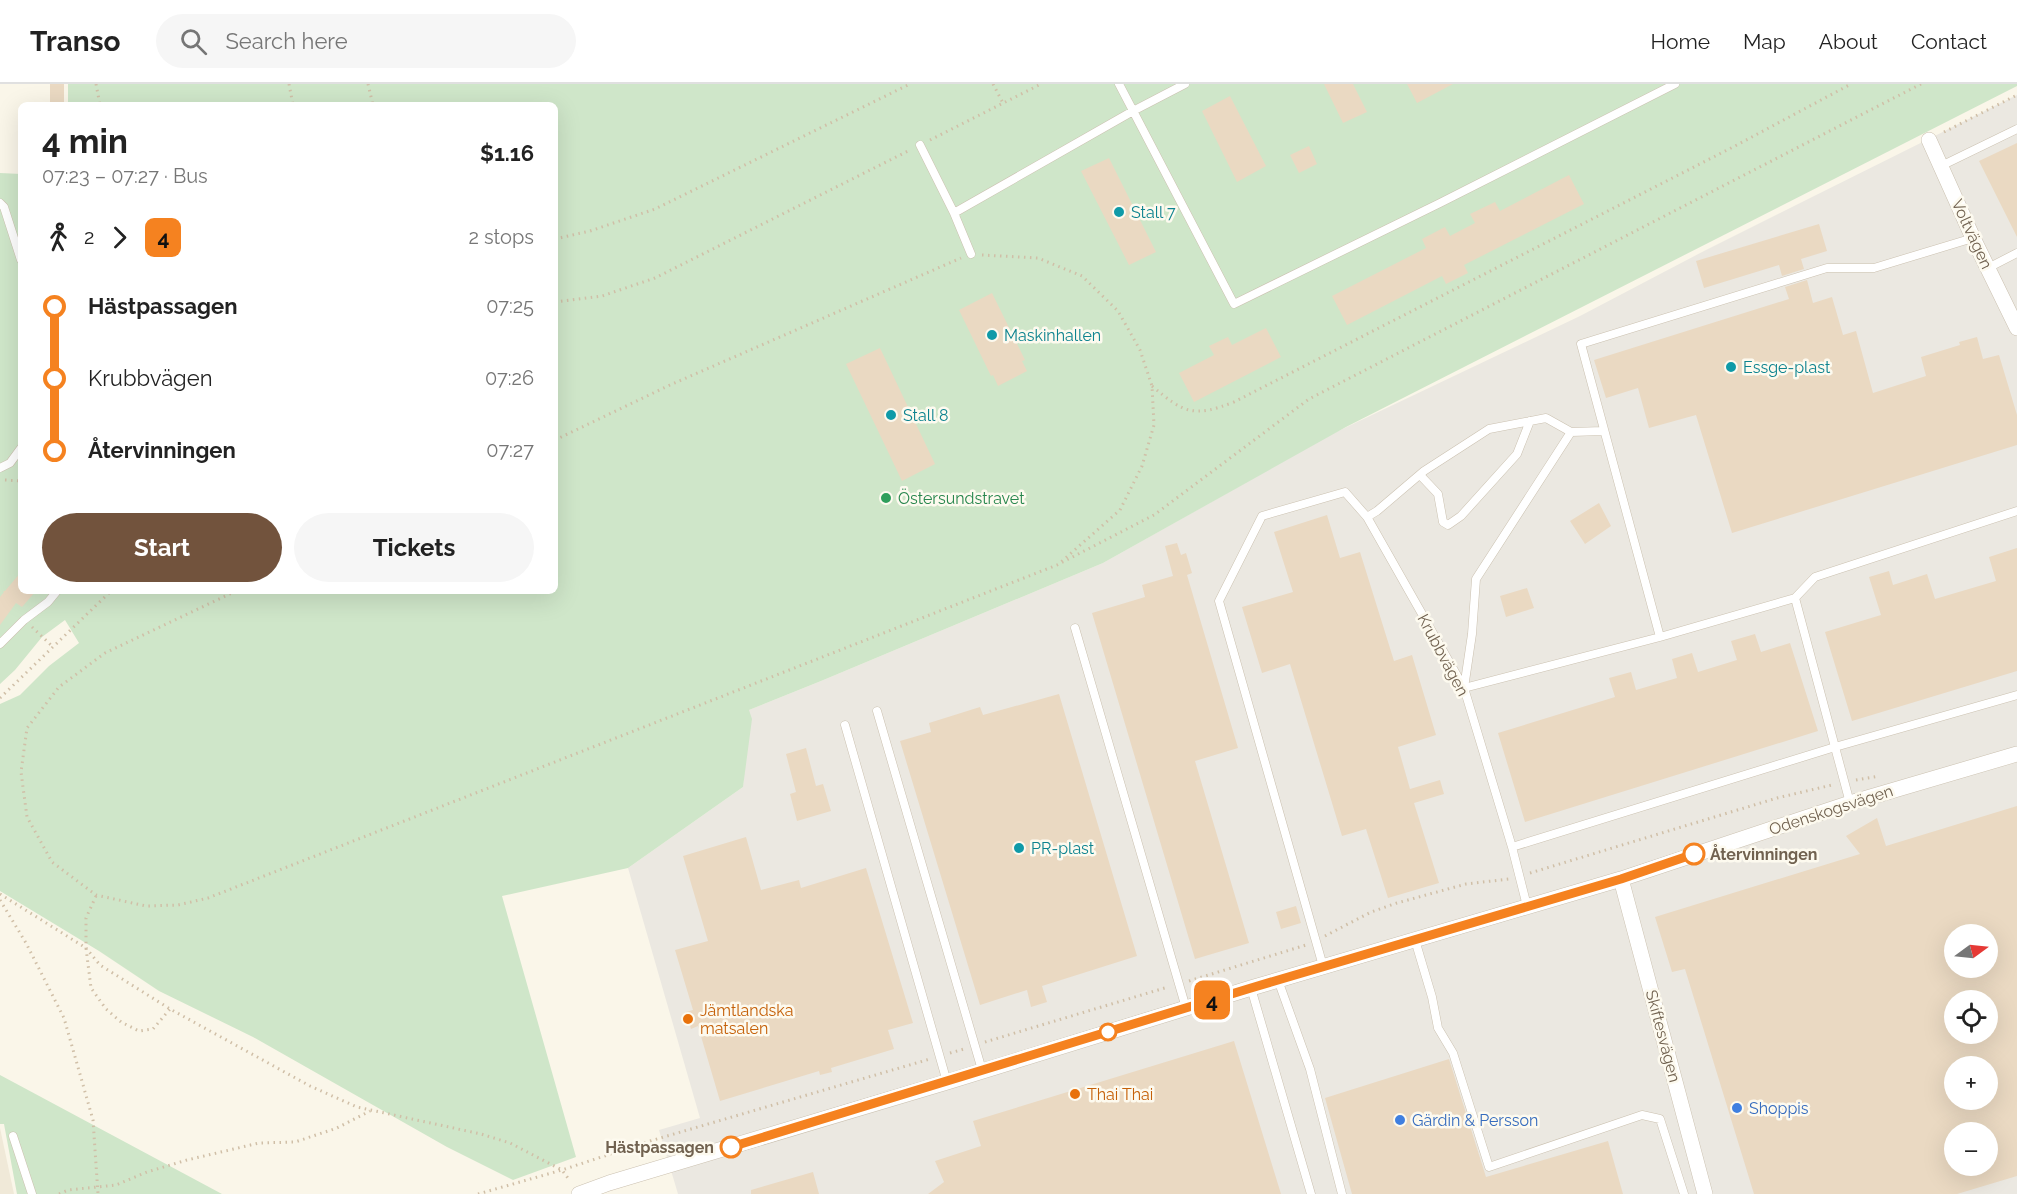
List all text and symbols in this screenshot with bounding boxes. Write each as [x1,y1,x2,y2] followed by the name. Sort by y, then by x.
[156,14,576,68] search box
[30,25,120,58] text: Transo
[177,25,210,58] icon: search
[225,28,348,54] text: Search here
[1651,29,1710,54] text: Home
[1743,29,1786,54] text: Map
[1819,29,1878,54] text: About
[1911,29,1987,54] text: Contact
[42,122,128,161] text: 4 min
[480,140,534,166] text: $1.16
[42,164,208,188] text: 07:23 – 07:27 · Bus
[1948,196,1996,272] street label: Voltvägen
[1131,203,1176,222] place label: Stall 7
[1112,205,1126,219] marker: Stall 7
[42,221,75,254] icon: walk
[103,221,136,254] icon: forward
[84,225,94,249] text: 2
[157,225,169,250] text: 4
[468,225,534,249] text: 2 stops
[88,293,238,319] text: Hästpassagen
[486,294,534,318] text: 07:25
[1004,326,1101,345] place label: Maskinhallen
[985,328,999,342] marker: Maskinhallen
[1743,358,1831,377] place label: Essge-plast
[1724,360,1738,374] marker: Essge-plast
[88,365,212,391] text: Krubbvägen
[485,366,534,390] text: 07:26
[903,406,948,425] place label: Stall 8
[884,408,898,422] marker: Stall 8
[88,437,236,463] text: Återvinningen
[486,438,534,462] text: 07:27
[898,488,1025,508] place label: Östersundstravet
[879,491,893,505] marker: Östersundstravet
[42,513,282,582] button: Start
[294,513,534,582] button: Tickets
[1413,611,1473,699] street label: Krubbvägen
[1767,781,1895,839] street label: Odenskogsvägen
[1031,839,1095,858] place label: PR-plast
[1012,841,1026,855] marker: PR-plast
[1683,843,1705,865] marker: Återvinningen
[1710,844,1818,864] place label: Återvinningen
[1944,924,1998,978] north arrow
[1944,924,1998,1176] map controls
[1192,980,1232,1020] line badge: 4
[1206,988,1218,1013] text: 4
[1642,988,1684,1084] street label: Skiftesvägen
[1944,990,1998,1044] button: locate
[700,1001,794,1038] place label: Jämtlandska matsalen
[681,1012,695,1026] marker: Jämtlandska matsalen
[1099,1023,1117,1041] unlabelled marker
[1944,1056,1998,1110] button: +
[1087,1085,1153,1104] place label: Thai Thai
[1068,1087,1082,1101] marker: Thai Thai
[1749,1099,1809,1118] place label: Shoppis
[1730,1101,1744,1115] marker: Shoppis
[1412,1111,1538,1130] place label: Gärdin & Persson
[1393,1113,1407,1127] marker: Gärdin & Persson
[1944,1122,1998,1176] button: −
[720,1136,742,1158] marker: Hästpassagen
[605,1138,714,1157] place label: Hästpassagen

